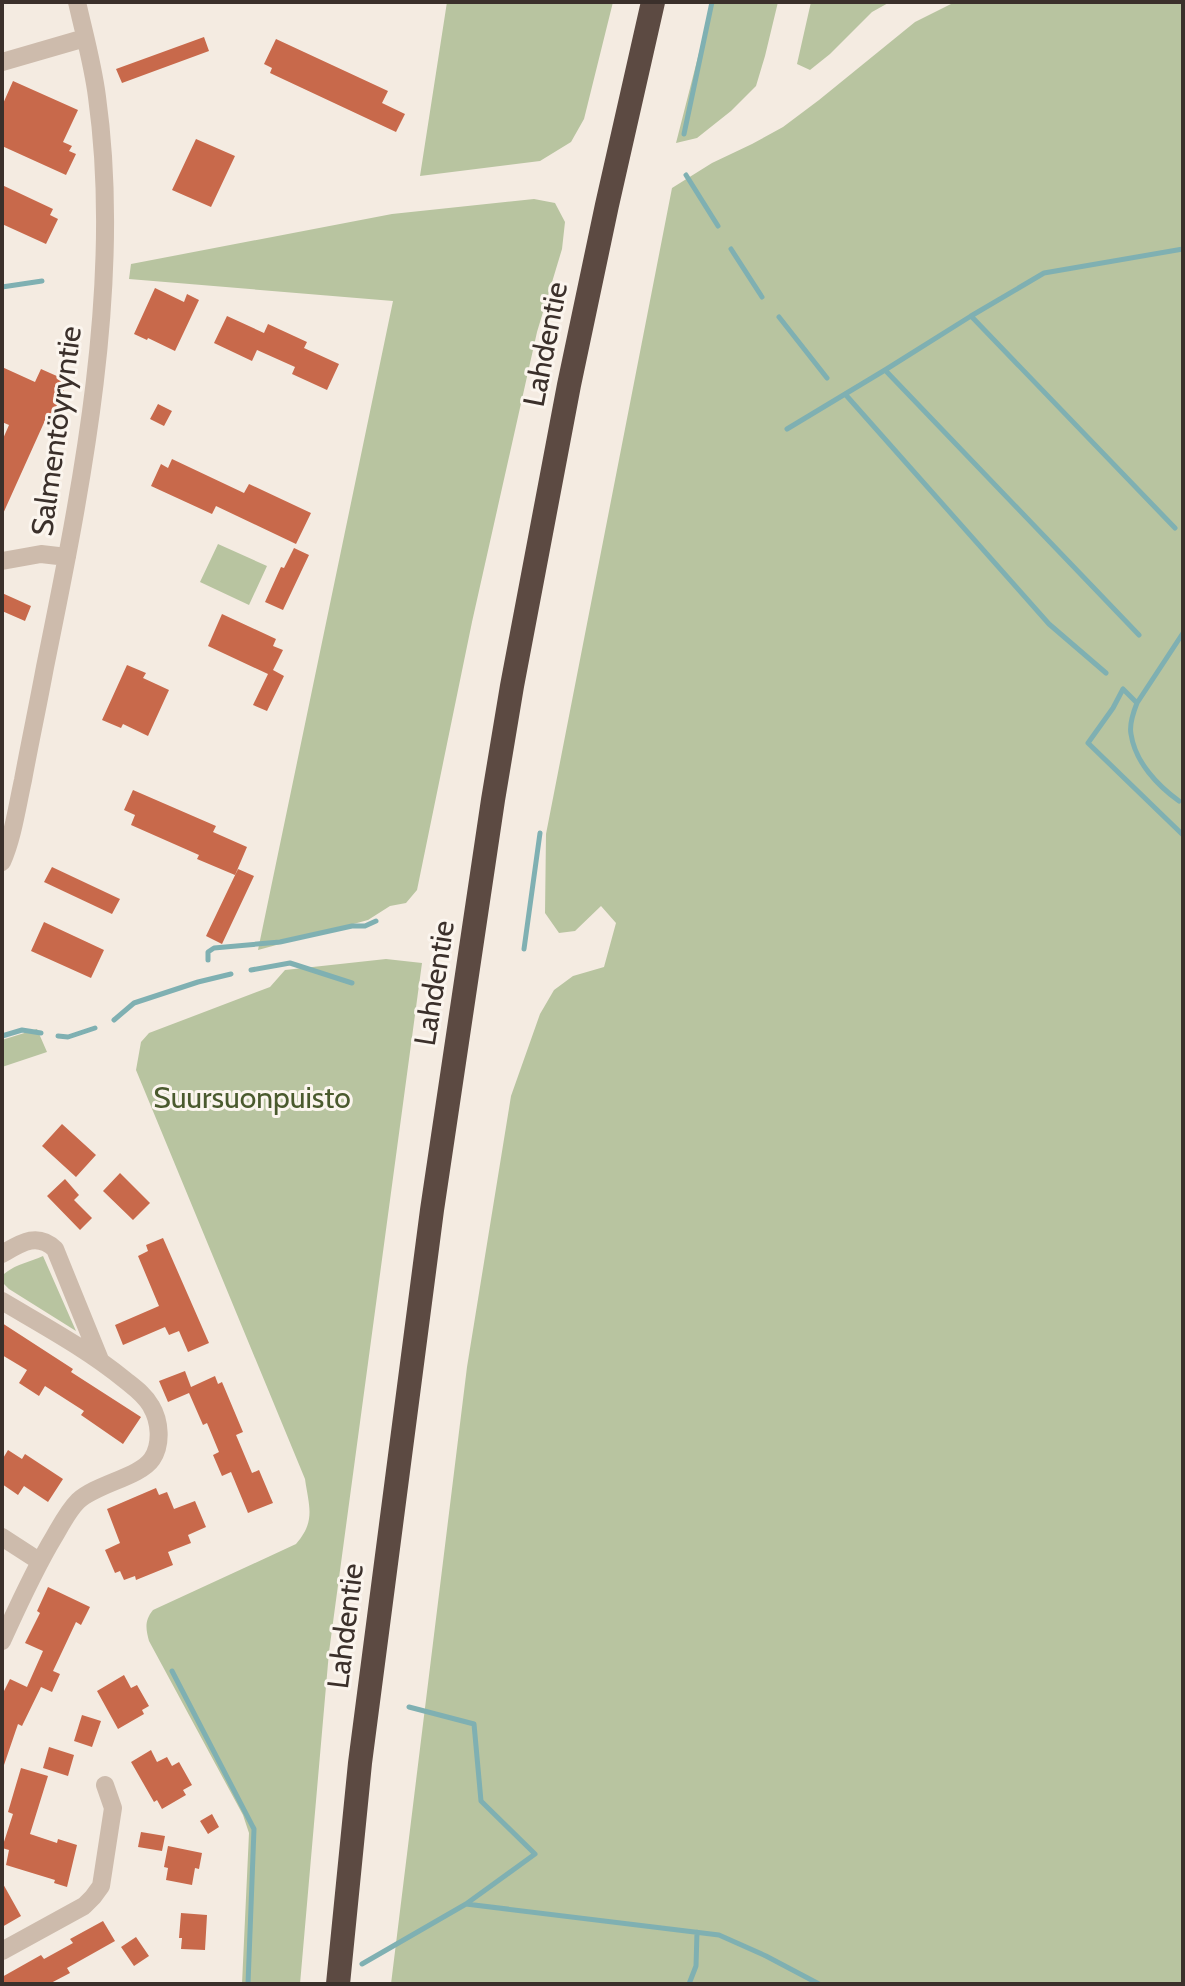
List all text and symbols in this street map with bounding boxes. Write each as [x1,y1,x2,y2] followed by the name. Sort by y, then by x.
[515,279,575,409] street label: Lahdentie
[23,324,89,538] street label: Salmentöyryntie
[406,918,462,1048] street label: Lahdentie
[153,1079,351,1116] park label: Suursuonpuisto
[319,1561,371,1691] street label: Lahdentie

